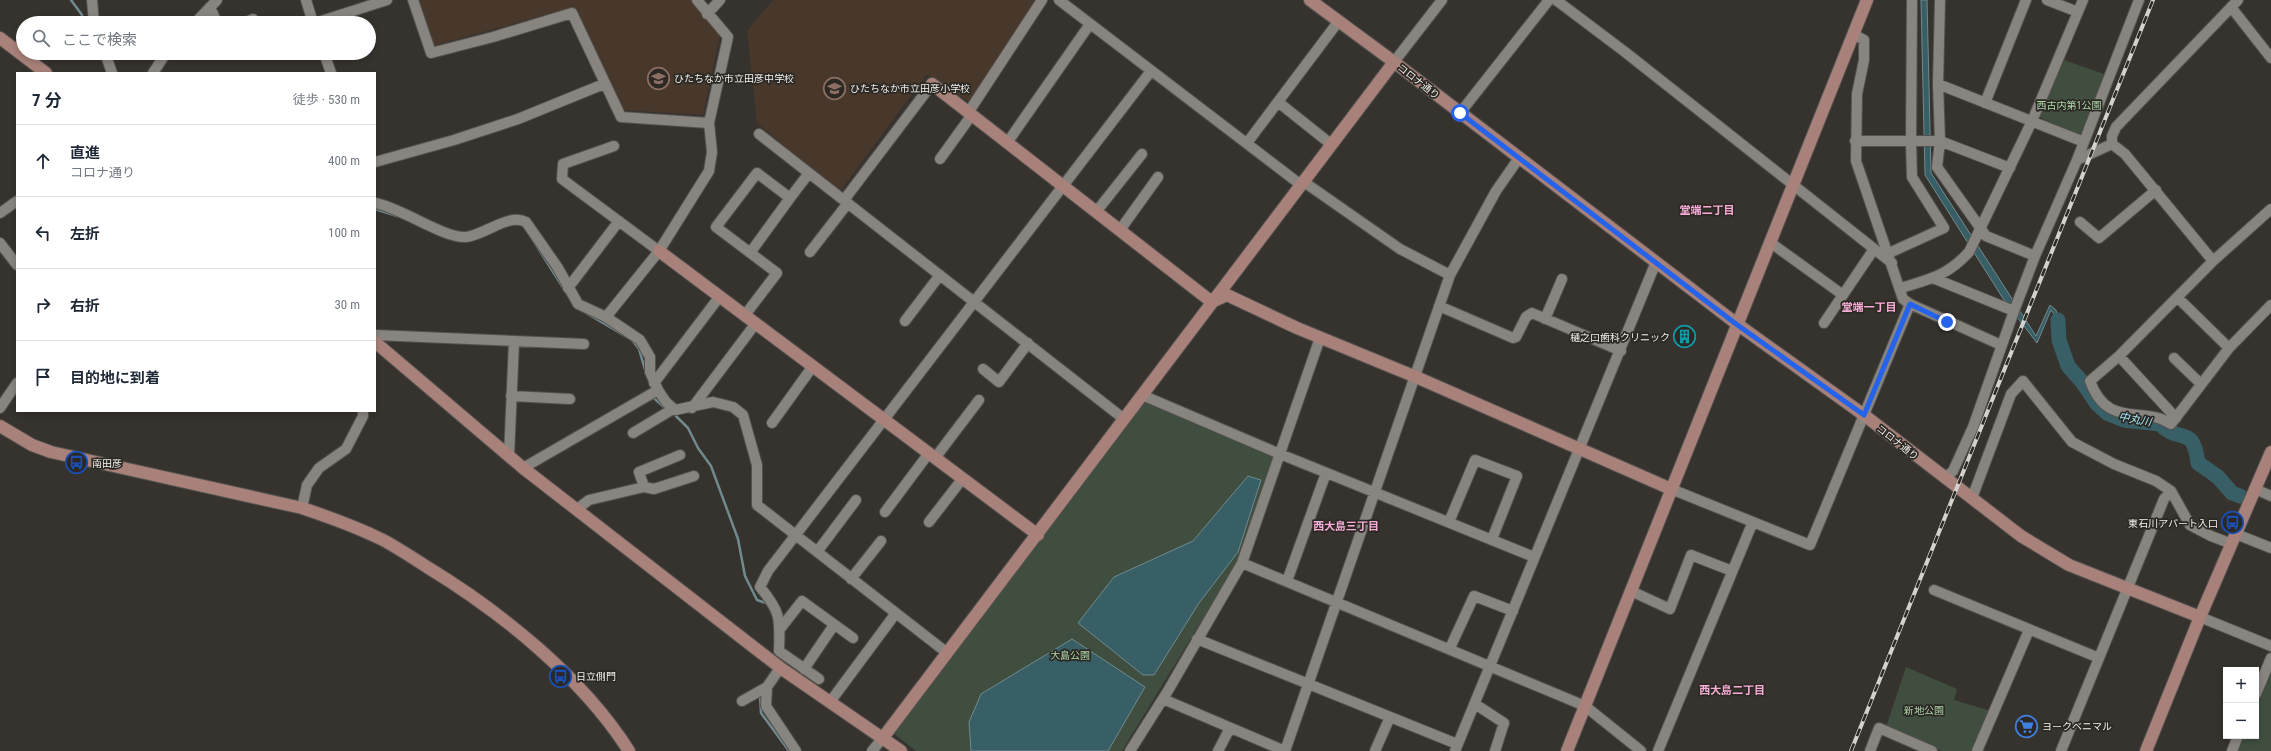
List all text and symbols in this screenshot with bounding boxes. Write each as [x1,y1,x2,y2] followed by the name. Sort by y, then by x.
[16,16,376,60] search box
[30,27,52,49] icon: search
[62,31,137,49] text: ここで検索
[1396,62,1442,101] street label: コロナ通り
[646,65,672,91] school or university icon: ひたちなか市立田彦中学校
[674,73,794,84] place label: ひたちなか市立田彦中学校
[822,75,848,101] school or university icon: ひたちなか市立田彦小学校
[850,83,970,94] place label: ひたちなか市立田彦小学校
[32,90,62,110] text: 7 分
[293,92,360,107] text: 徒歩 · 530 m
[2037,100,2101,111] park label: 西古内第1公園
[1451,104,1469,122] route start
[70,144,100,162] text: 直進
[32,150,54,172] icon: ahead
[328,153,360,168] text: 400 m
[70,165,135,180] text: コロナ通り
[1680,204,1735,217] district label: 堂端二丁目
[32,222,54,244] icon: left
[70,225,100,243] text: 左折
[328,225,360,240] text: 100 m
[32,294,54,316] icon: right
[70,297,100,315] text: 右折
[334,297,360,312] text: 30 m
[1842,301,1897,314] district label: 堂端一丁目
[1938,313,1956,331] route end
[1672,324,1698,350] building icon: 樋之口歯科クリニック
[1570,332,1670,343] place label: 樋之口歯科クリニック
[32,366,54,388] icon: arrive
[70,369,160,387] text: 目的地に到着
[2118,410,2153,429] water label: 中丸川
[1875,423,1921,462] street label: コロナ通り
[63,450,89,476] bus stop icon: 南田彦
[92,458,122,469] place label: 南田彦
[2220,510,2246,536] bus stop icon: 東石川アパート入口
[2128,518,2218,529] place label: 東石川アパート入口
[1313,520,1379,533] district label: 西大島三丁目
[1050,650,1090,661] park label: 大島公園
[548,663,574,689] bus stop icon: 日立側門
[2223,667,2259,739] map controls
[2223,667,2259,703] button: +
[576,671,616,682] place label: 日立側門
[1699,684,1765,697] district label: 西大島二丁目
[2223,703,2259,739] button: −
[1904,705,1944,716] park label: 新地公園
[2014,713,2040,739] supermarket icon: ヨークベニマル
[2042,721,2112,732] place label: ヨークベニマル

